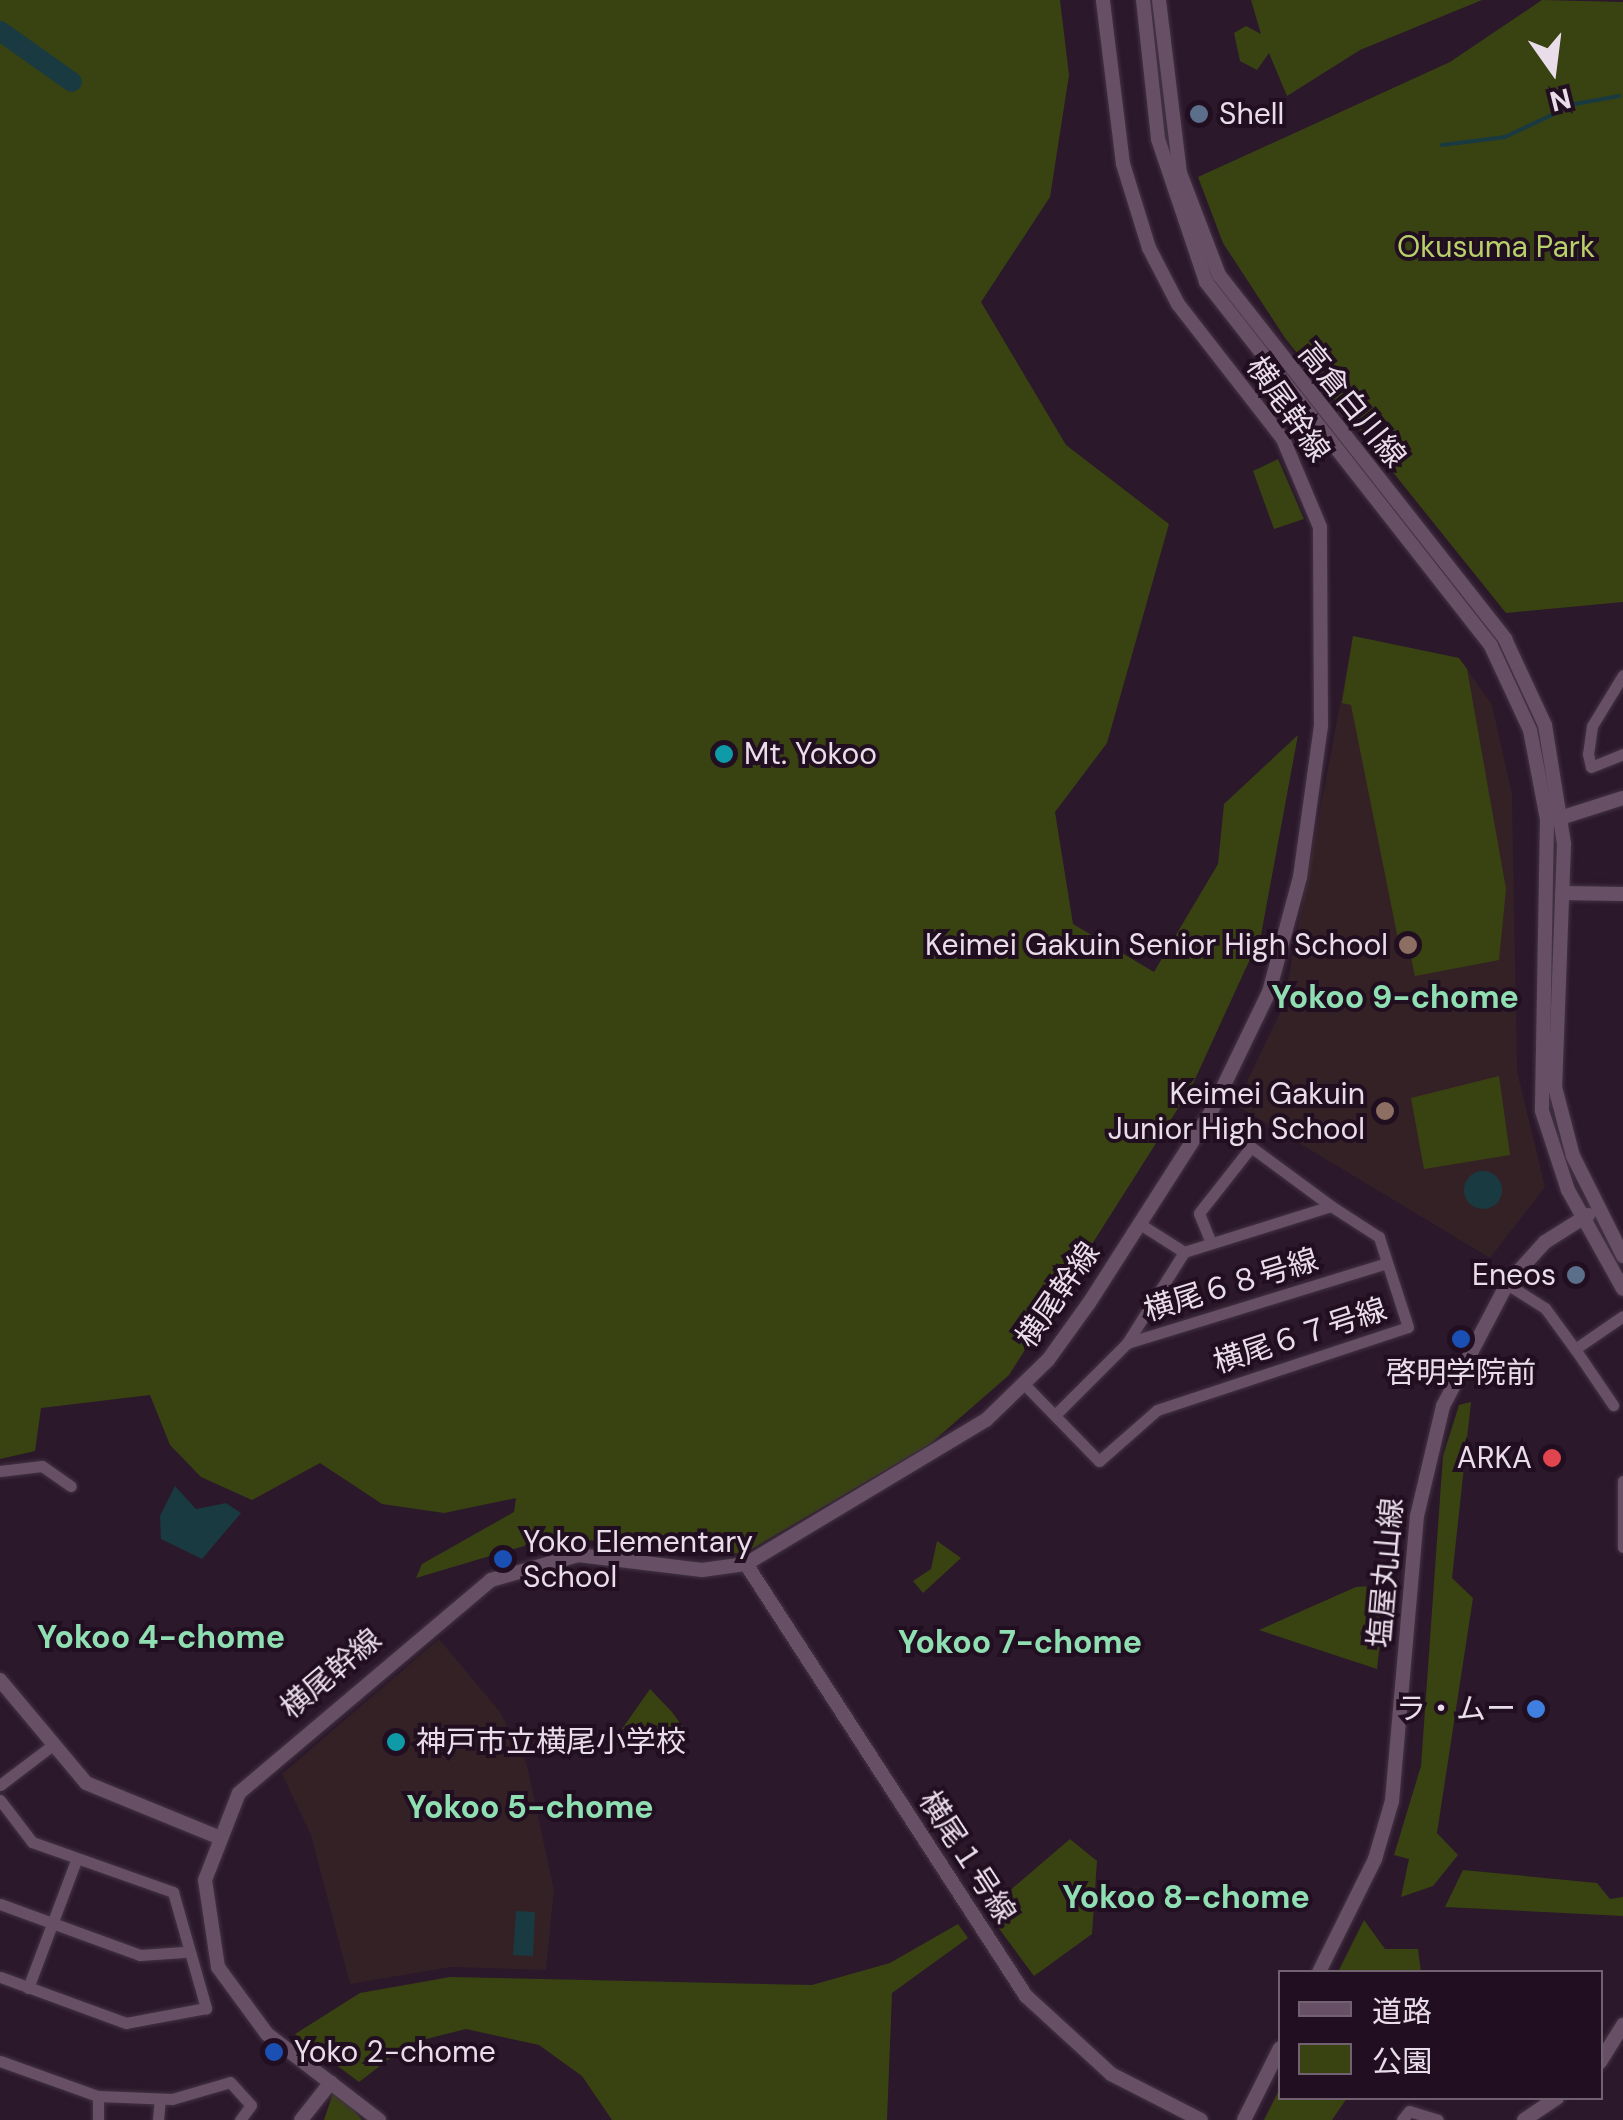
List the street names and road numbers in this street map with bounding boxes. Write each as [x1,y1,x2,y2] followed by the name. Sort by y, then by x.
[1291,335,1413,475] street label: 高倉白川線
[1239,350,1337,468] street label: 横尾幹線
[1009,1236,1107,1354] street label: 横尾幹線
[1140,1241,1322,1329] street label: 横尾６８号線
[1209,1291,1391,1381] street label: 横尾６７号線
[1362,1497,1410,1649] street label: 塩屋丸山線
[273,1622,389,1726] street label: 横尾幹線
[911,1784,1023,1930] street label: 横尾１号線

